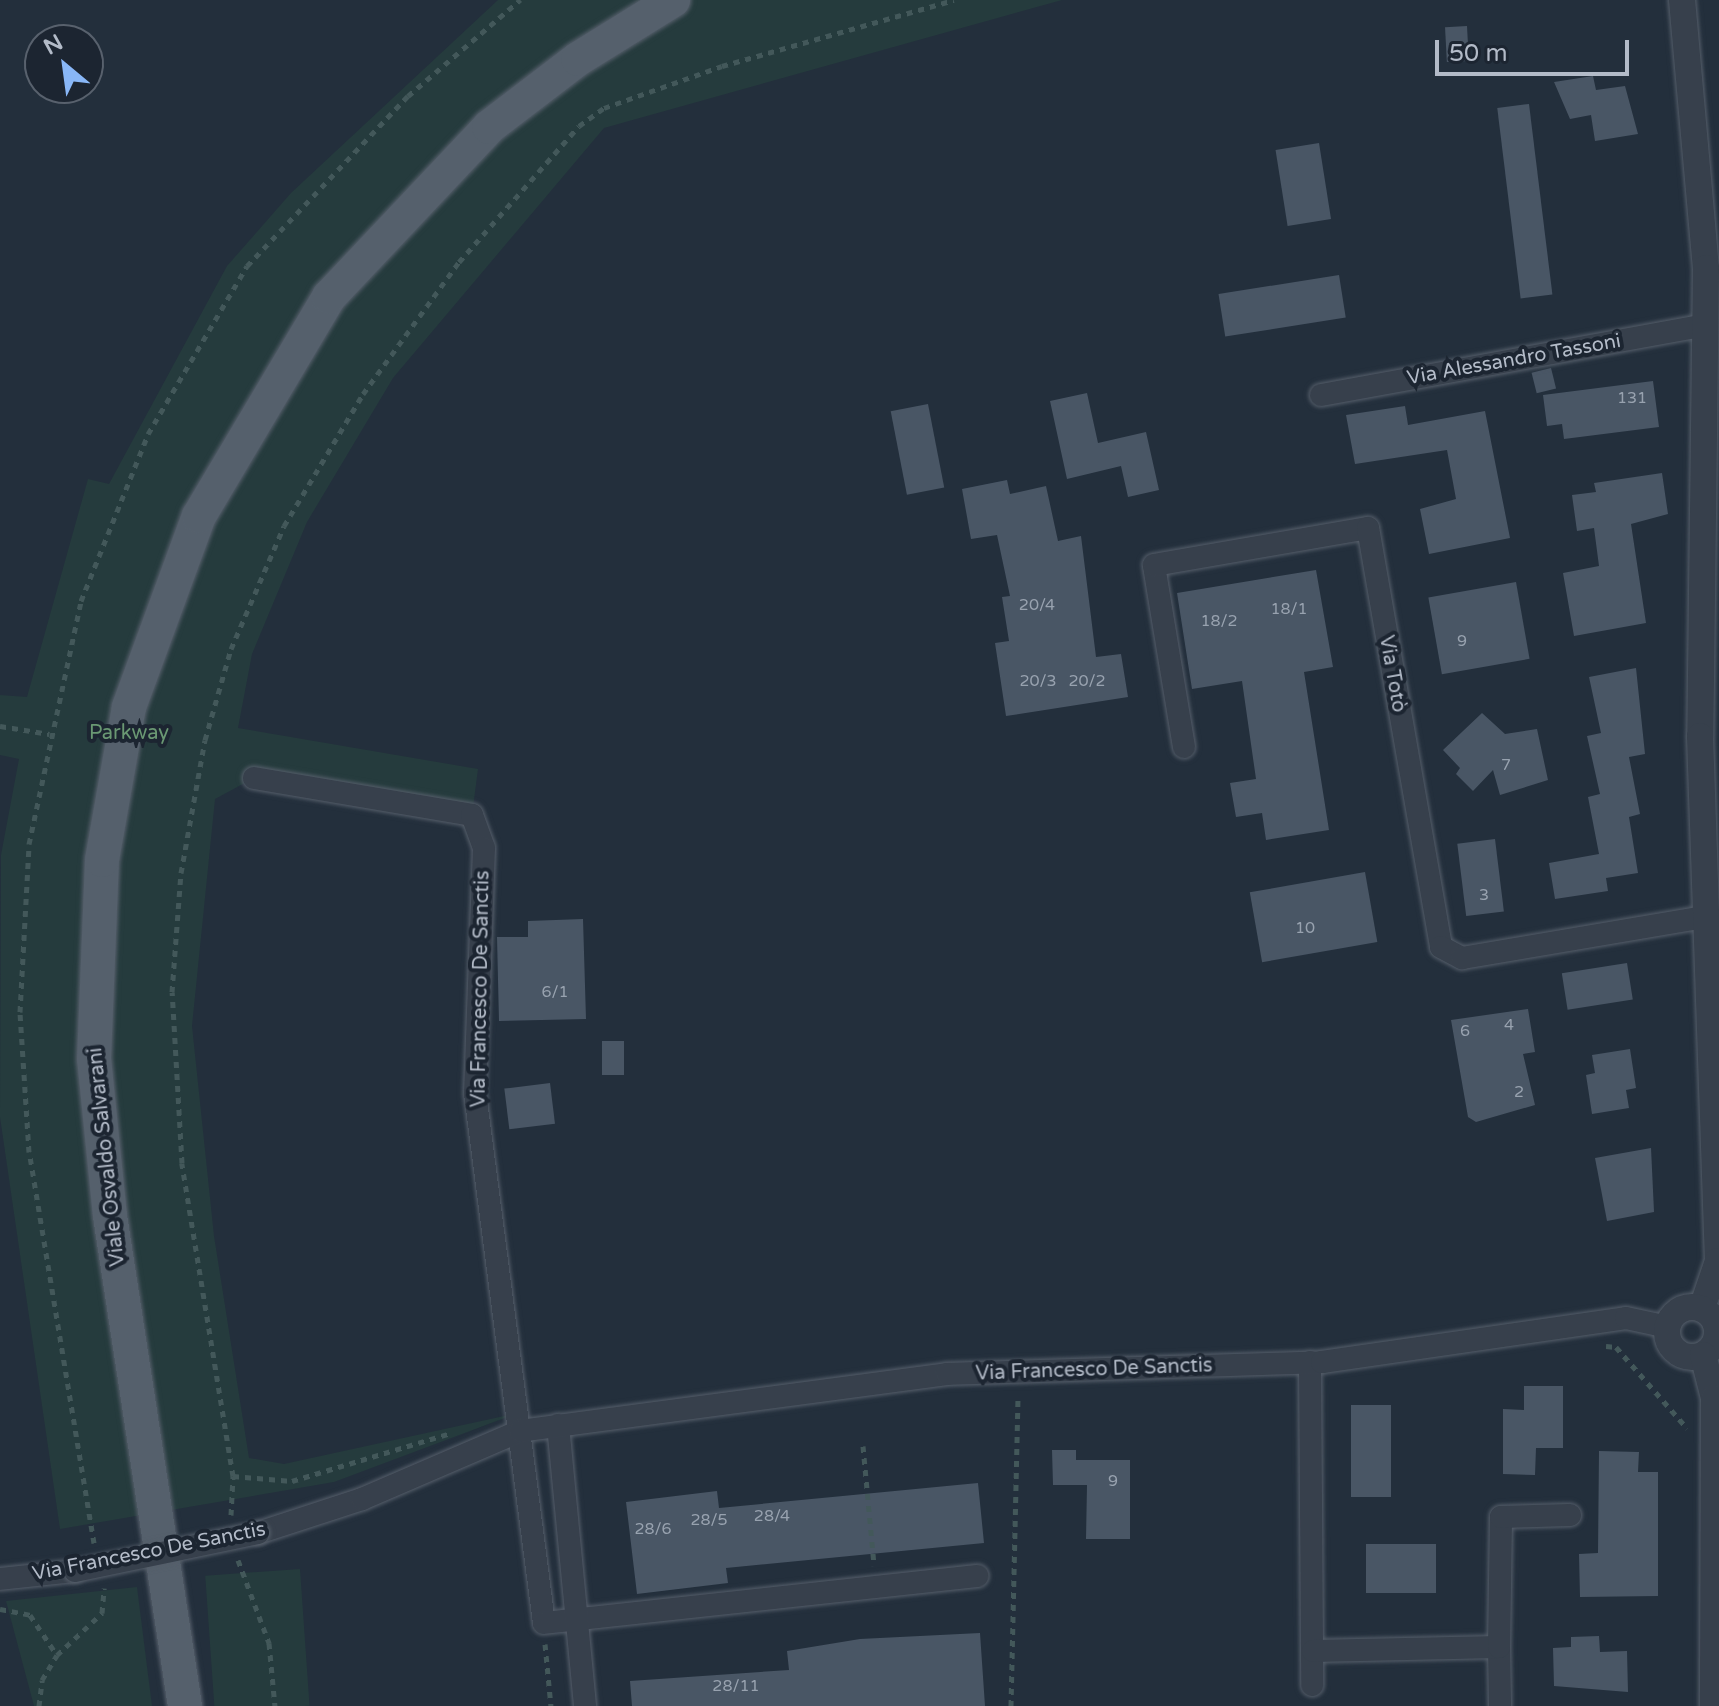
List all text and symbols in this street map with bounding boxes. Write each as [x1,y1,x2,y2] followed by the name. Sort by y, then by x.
[24,24,104,104] north arrow
[1439,24,1633,74] scale bar
[39,29,67,60] text: N
[1449,39,1507,68] text: 50 m
[1405,329,1623,391] street label: Via Alessandro Tassoni
[1617,388,1647,408] house number: 131
[1019,595,1055,615] house number: 20/4
[1270,599,1308,619] house number: 18/1
[1200,611,1238,631] house number: 18/2
[1457,631,1467,651] house number: 9
[1373,634,1411,714] street label: Via Totò
[1019,671,1057,691] house number: 20/3
[1068,671,1106,691] house number: 20/2
[89,721,169,745] park label: Parkway
[1501,755,1511,775] house number: 7
[467,870,495,1108] street label: Via Francesco De Sanctis
[1479,885,1489,905] house number: 3
[1295,918,1315,938] house number: 10
[541,982,569,1002] house number: 6/1
[1504,1015,1514,1035] house number: 4
[1460,1021,1470,1041] house number: 6
[84,1046,130,1268] street label: Viale Osvaldo Salvarani
[1514,1082,1524,1102] house number: 2
[975,1354,1213,1386] street label: Via Francesco De Sanctis
[1108,1471,1118,1491] house number: 9
[754,1506,790,1526] house number: 28/4
[690,1510,728,1530] house number: 28/5
[30,1518,268,1586] street label: Via Francesco De Sanctis
[634,1519,672,1539] house number: 28/6
[712,1676,760,1696] house number: 28/11

